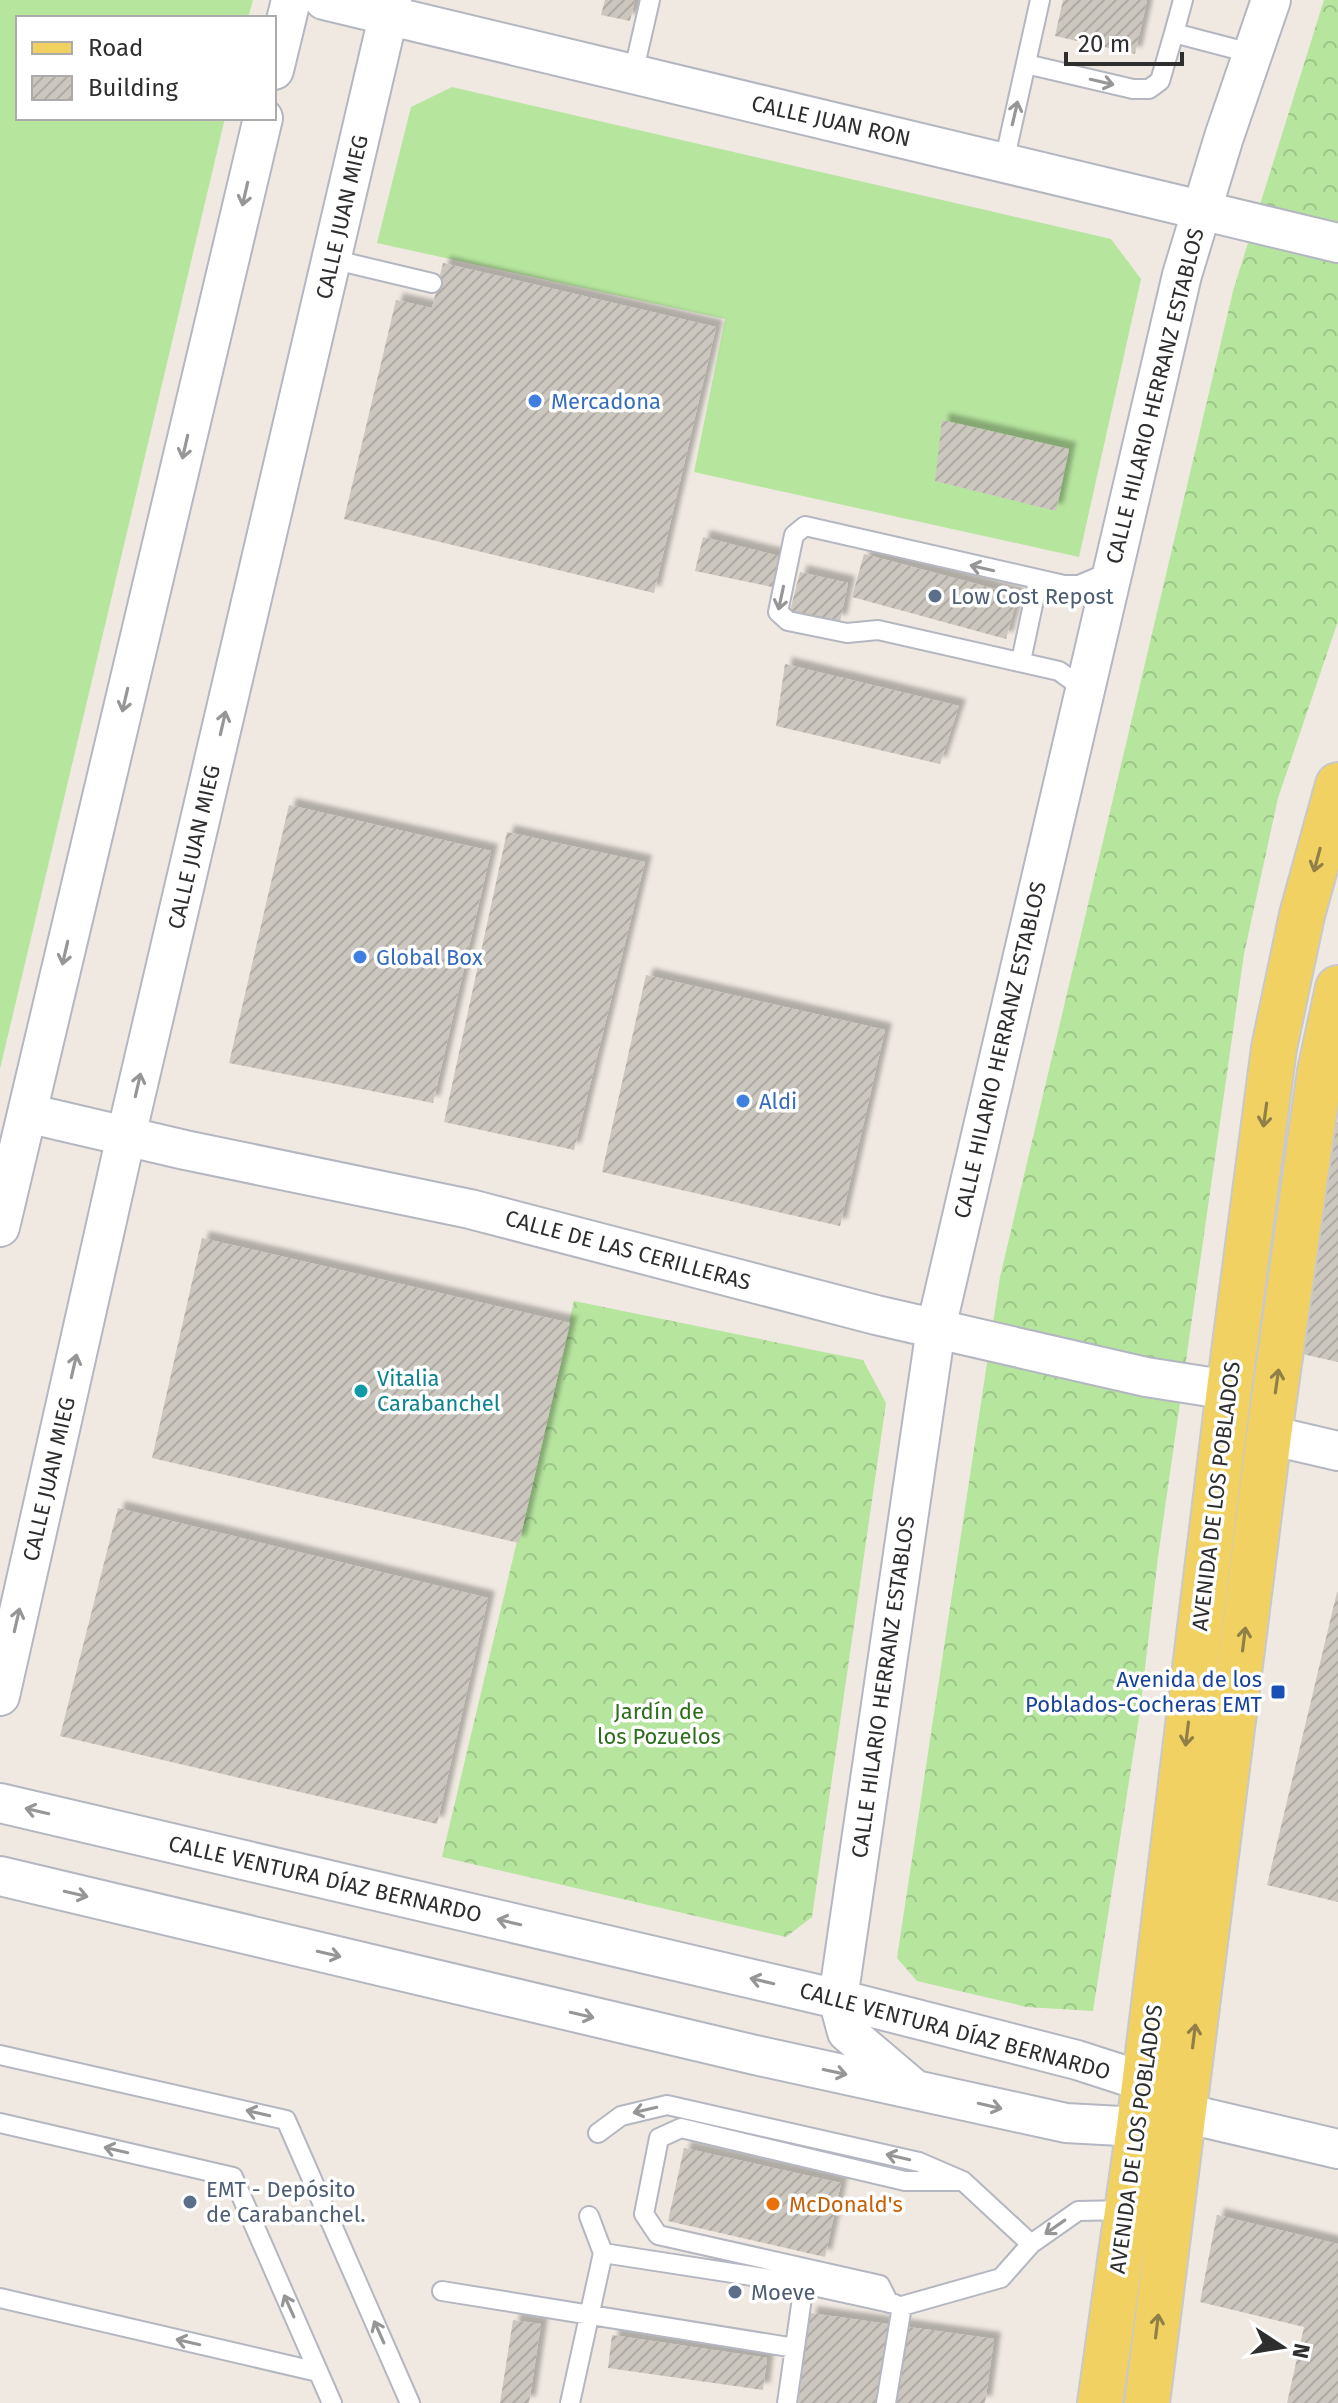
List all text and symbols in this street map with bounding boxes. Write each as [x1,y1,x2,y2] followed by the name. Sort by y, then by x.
[16,16,276,120] legend
[1066,16,1182,66] scale bar
[1078,30,1130,58] text: 20 m
[88,34,143,62] text: Road
[88,74,178,102] text: Building
[1089,75,1115,90] one-way arrow
[749,90,913,152] street label: CALLE JUAN RON
[1008,100,1023,126] one-way arrow
[310,132,374,302] street label: CALLE JUAN MIEG
[236,181,251,206] one-way arrow
[1100,225,1210,567] street label: CALLE HILARIO HERRANZ ESTABLOS
[551,388,661,415] place label: Mercadona
[526,392,544,410] marker: Mercadona
[176,433,191,459] one-way arrow
[970,560,996,575] one-way arrow
[951,583,1114,610] place label: Low Cost Repost
[773,585,788,610] one-way arrow
[926,587,944,605] marker: Low Cost Repost
[116,686,131,712] one-way arrow
[216,711,231,736] one-way arrow
[162,762,226,932] street label: CALLE JUAN MIEG
[1309,847,1324,873] one-way arrow
[948,879,1052,1221] street label: CALLE HILARIO HERRANZ ESTABLOS
[56,939,71,965] one-way arrow
[376,944,483,971] place label: Global Box
[351,948,369,966] marker: Global Box
[131,1073,146,1099] one-way arrow
[759,1088,797,1115] place label: Aldi
[734,1092,752,1110] marker: Aldi
[1257,1101,1272,1127] one-way arrow
[502,1204,754,1296] street label: CALLE DE LAS CERILLERAS
[67,1354,82,1379] one-way arrow
[1186,1360,1246,1632] street label: AVENIDA DE LOS POBLADOS
[377,1365,500,1417] place label: Vitalia Carabanchel
[1270,1369,1285,1394] one-way arrow
[352,1382,370,1400] marker: Vitalia Carabanchel
[17,1394,81,1564] street label: CALLE JUAN MIEG
[846,1514,920,1860] street label: CALLE HILARIO HERRANZ ESTABLOS
[10,1607,25,1633] one-way arrow
[1237,1626,1252,1653] one-way arrow
[1025,1666,1263,1718] place label: Avenida de los Poblados-Cocheras EMT
[1269,1683,1287,1701] marker: Avenida de los Poblados-Cocheras EMT
[597,1698,721,1750] park label: Jardín de los Pozuelos
[1180,1720,1195,1747] one-way arrow
[25,1803,51,1818] one-way arrow
[166,1830,484,1928] street label: CALLE VENTURA DÍAZ BERNARDO
[63,1887,88,1902] one-way arrow
[496,1913,522,1928] one-way arrow
[315,1948,341,1963] one-way arrow
[750,1973,775,1988] one-way arrow
[797,1976,1113,2086] street label: CALLE VENTURA DÍAZ BERNARDO
[1104,2003,1168,2275] street label: AVENIDA DE LOS POBLADOS
[568,2008,594,2023] one-way arrow
[1187,2024,1202,2049] one-way arrow
[822,2065,848,2080] one-way arrow
[977,2099,1003,2114] one-way arrow
[632,2104,658,2119] one-way arrow
[246,2105,271,2120] one-way arrow
[104,2142,130,2157] one-way arrow
[886,2149,912,2164] one-way arrow
[206,2176,366,2228] place label: EMT - Depósito de Carabanchel.
[789,2191,903,2218] place label: McDonald's
[181,2193,199,2211] marker: EMT - Depósito de Carabanchel.
[764,2195,782,2213] marker: McDonald's
[1044,2219,1066,2235] one-way arrow
[751,2279,816,2306] place label: Moeve
[726,2283,744,2301] marker: Moeve
[281,2294,296,2319] one-way arrow
[1242,2307,1322,2387] north arrow
[1150,2314,1165,2339] one-way arrow
[371,2320,386,2344] one-way arrow
[176,2334,201,2349] one-way arrow
[1286,2341,1316,2361] text: N

